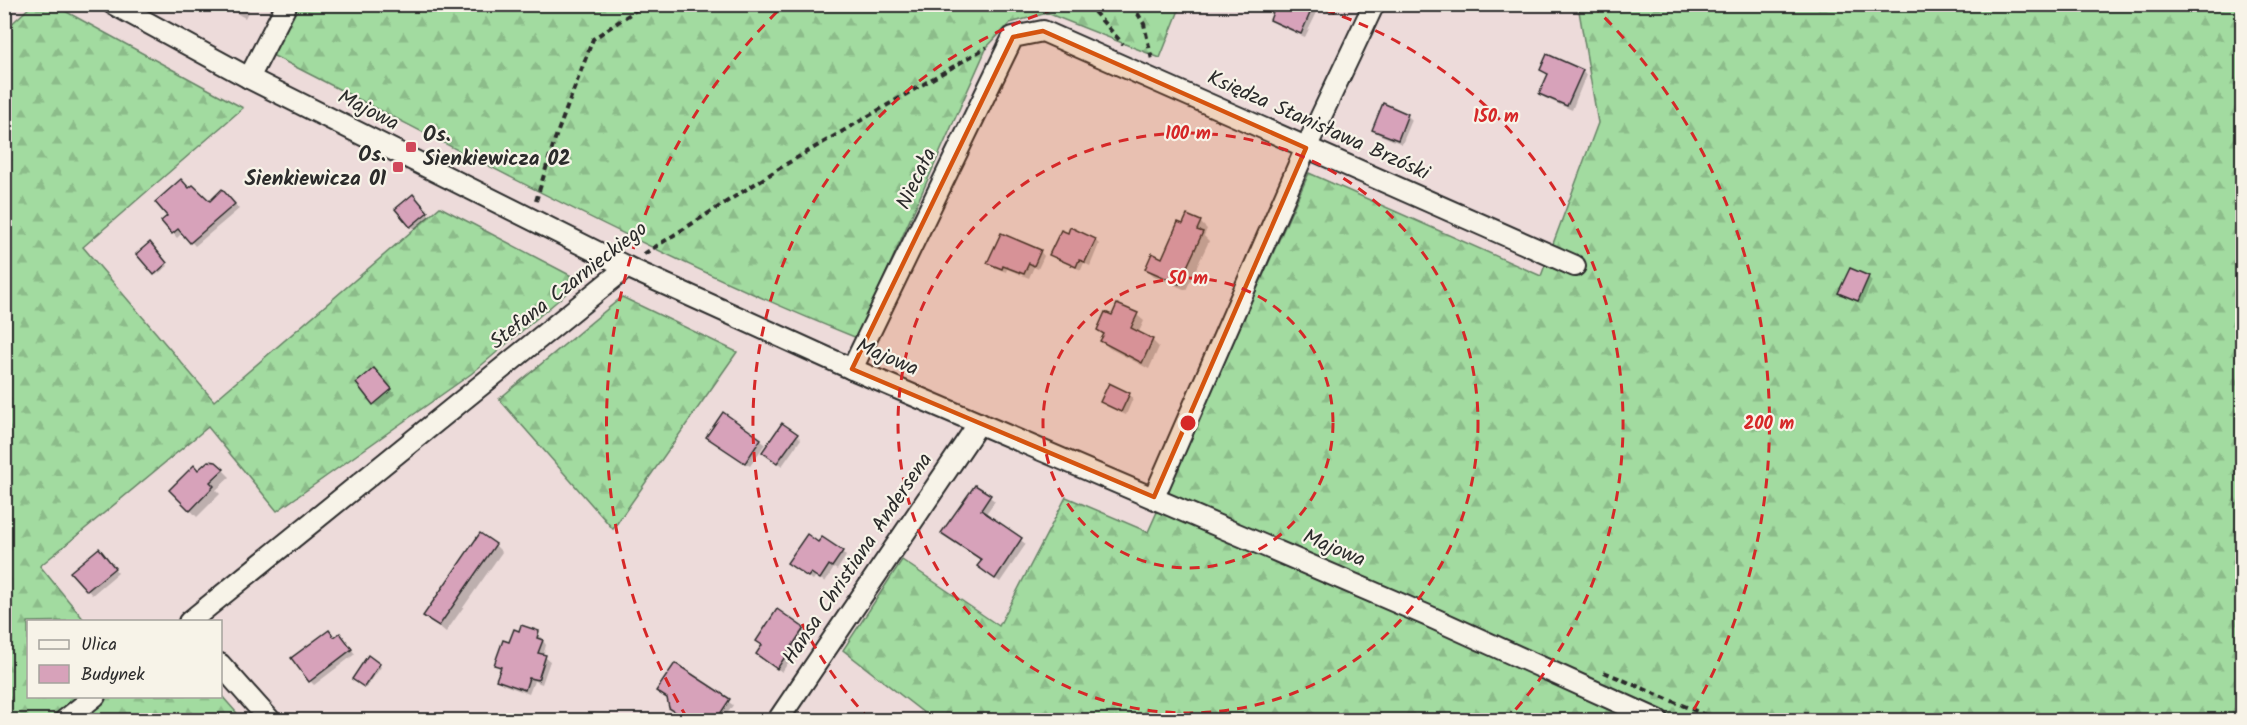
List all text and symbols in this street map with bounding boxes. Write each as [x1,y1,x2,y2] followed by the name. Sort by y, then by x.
[1201,62,1435,190] street label: Księdza Stanisława Brzóski
[331,81,405,141] street label: Majowa
[1473,103,1519,132] text: 150 m
[423,119,571,176] place label: Os. Sienkiewicza 02
[1165,120,1211,149] text: 100 m
[244,139,387,196] place label: Os. Sienkiewicza 01
[404,140,418,154] marker: Os. Sienkiewicza 02
[888,142,946,216] street label: Niecała
[391,160,405,174] marker: Os. Sienkiewicza 01
[483,213,655,359] street label: Stefana Czarnieckiego
[1167,265,1208,294] text: 50 m
[851,330,923,386] street label: Majowa
[1744,410,1795,439] text: 200 m
[1178,413,1198,433] centre of rings
[774,446,942,672] street label: Hansa Christiana Andersena
[1298,521,1370,577] street label: Majowa
[27,620,222,698] legend
[81,631,117,660] text: Ulica
[81,661,145,690] text: Budynek

